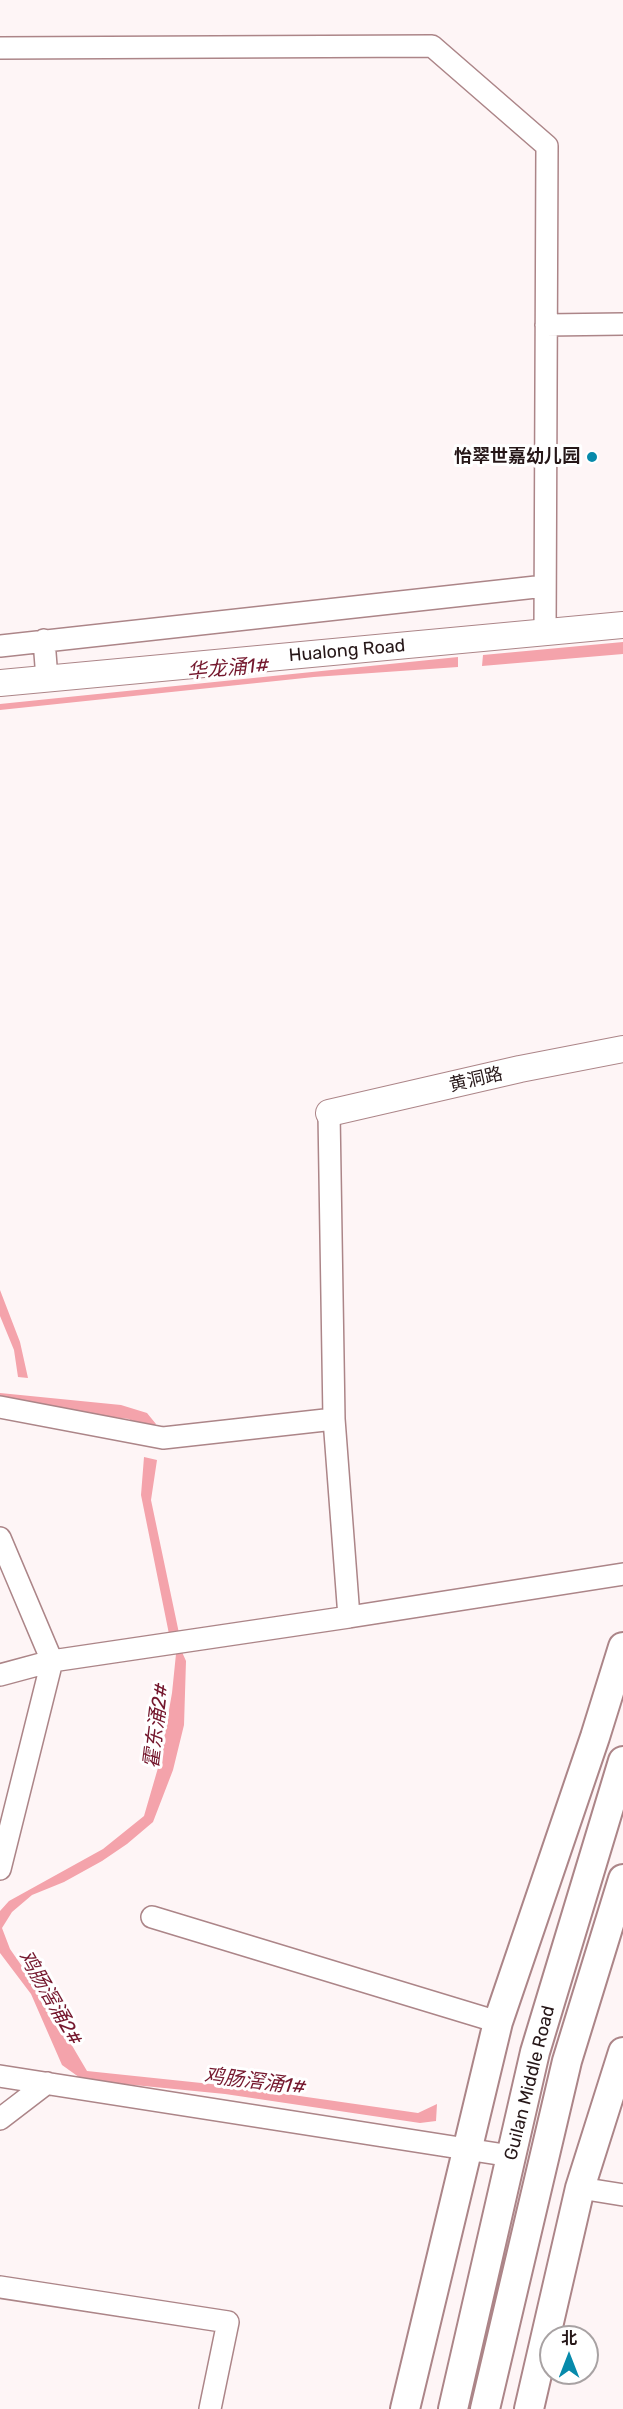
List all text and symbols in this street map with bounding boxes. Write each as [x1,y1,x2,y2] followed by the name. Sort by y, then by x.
[454,446,580,468] place label: 怡翠世嘉幼儿园
[585,450,599,464] marker: 怡翠世嘉幼儿园
[288,635,406,667] street label: Hualong Road
[186,653,270,685] water label: 华龙涌1#
[447,1063,505,1097] street label: 黄洞路
[140,1682,174,1770] water label: 霍东涌2#
[13,1946,87,2050] water label: 鸡肠滘涌2#
[500,2003,560,2163] street label: Guilan Middle Road
[203,2064,307,2100] water label: 鸡肠滘涌1#
[539,2325,599,2385] north arrow
[561,2329,577,2348] text: 北

